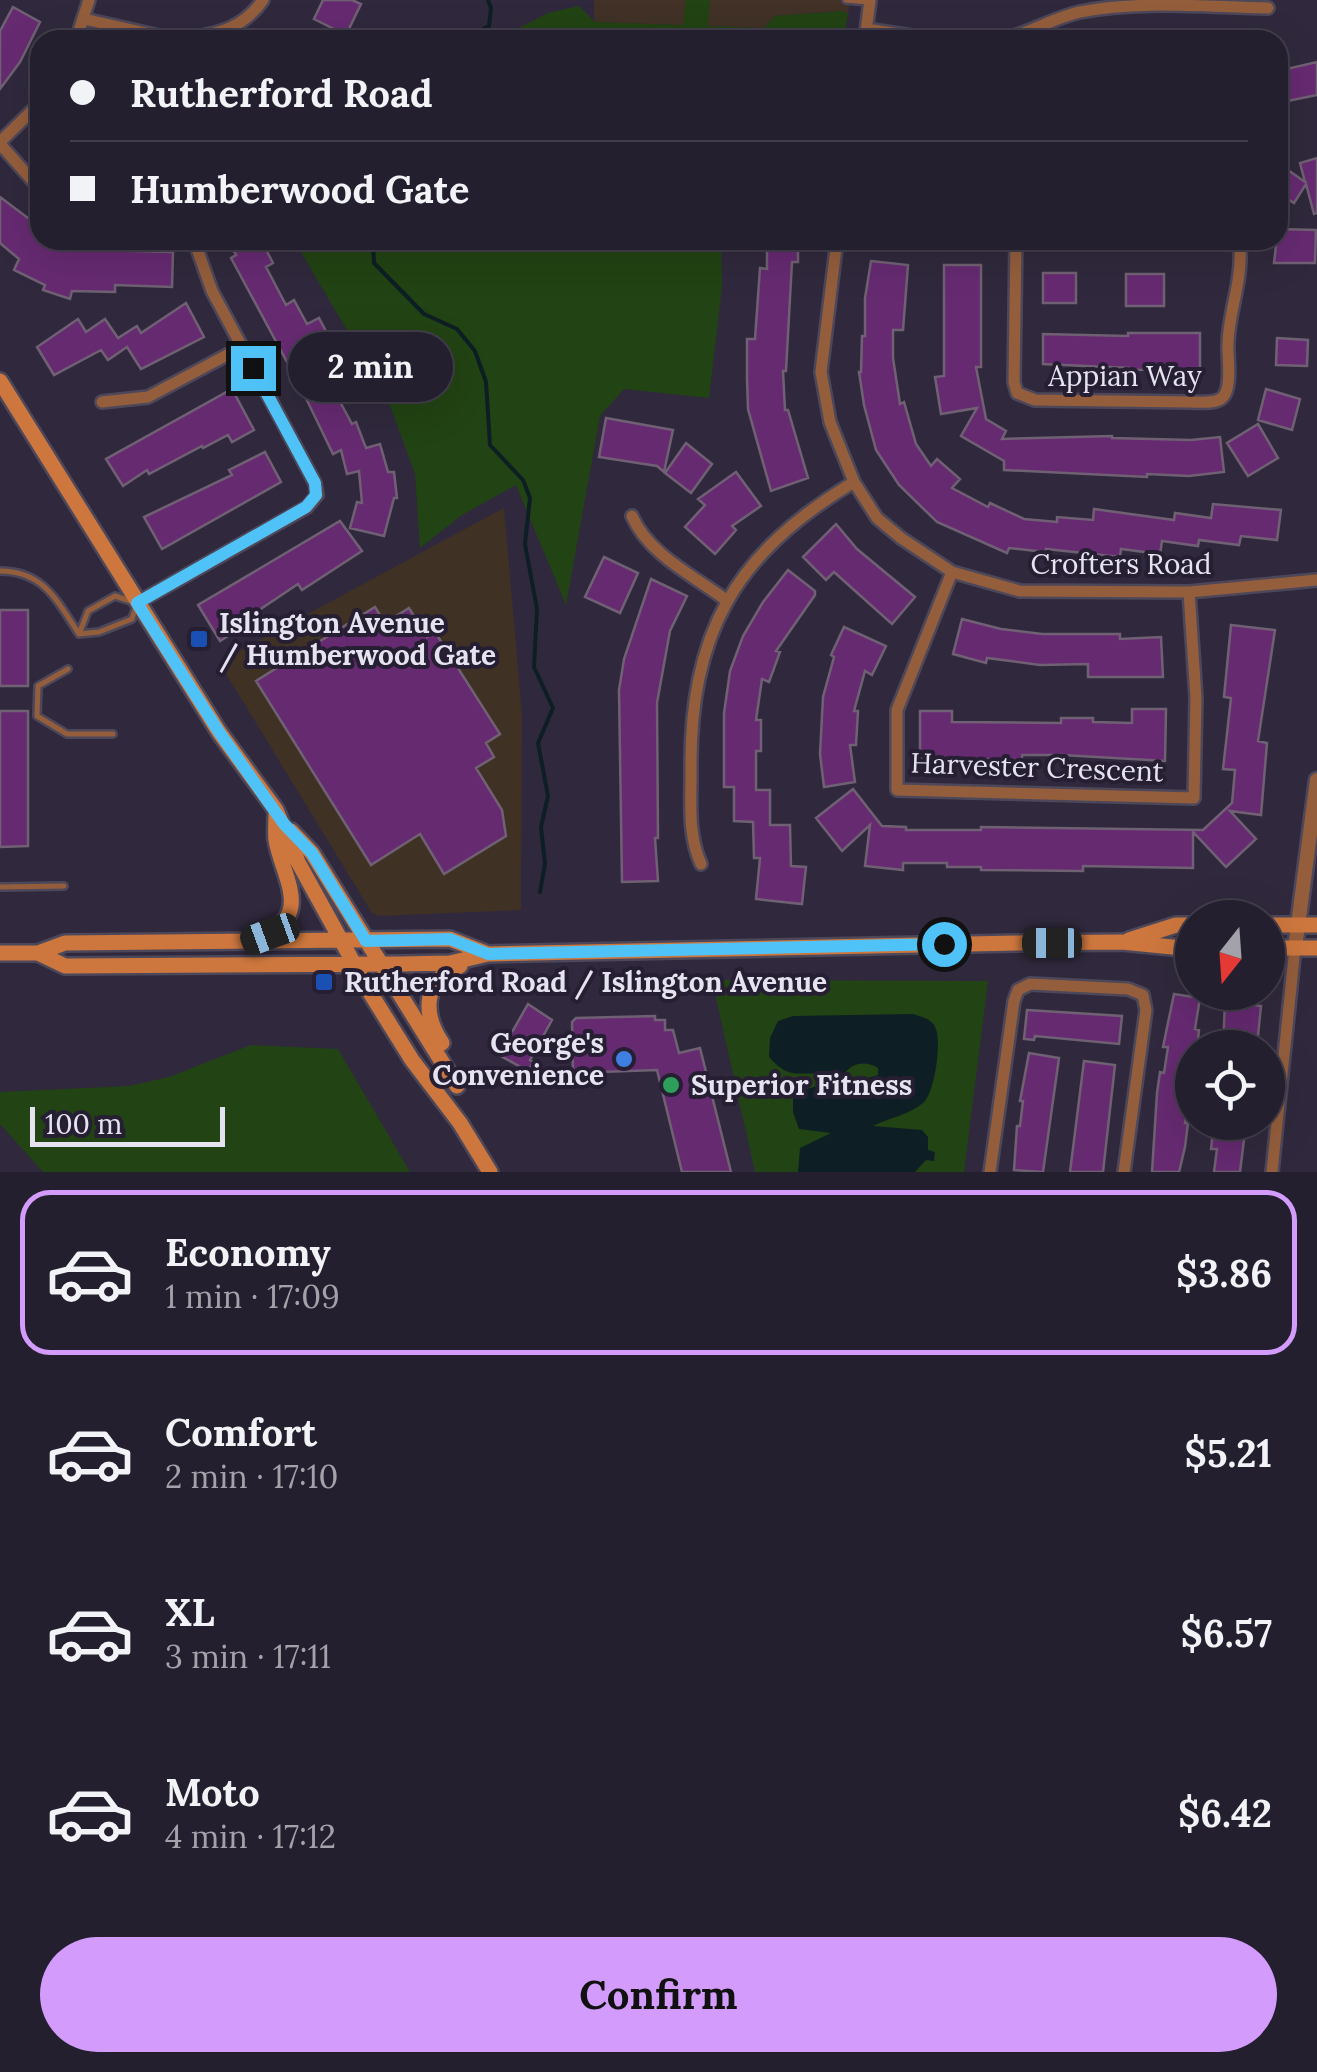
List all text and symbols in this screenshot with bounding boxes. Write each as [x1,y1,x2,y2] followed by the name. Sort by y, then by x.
[130,69,433,117] text: Rutherford Road
[130,165,470,213] text: Humberwood Gate
[288,333,453,403] callout: 2 min
[231,346,276,391] route end
[328,346,413,387] text: 2 min
[1047,358,1202,394] street label: Appian Way
[1031,546,1211,582] street label: Crofters Road
[219,605,496,673] place label: Islington Avenue / Humberwood Gate
[188,628,210,650] marker: Islington Avenue / Humberwood Gate
[910,745,1164,789] street label: Harvester Crescent
[1175,900,1285,1010] north arrow
[1175,900,1285,1140] map controls
[237,910,303,958] car
[922,922,967,967] route start
[1022,928,1082,958] car
[344,964,827,1000] place label: Rutherford Road / Islington Avenue
[313,971,335,993] marker: Rutherford Road / Islington Avenue
[432,1025,604,1093] place label: George's Convenience
[1175,1030,1285,1140] button: locate
[613,1048,635,1070] marker: George's Convenience
[691,1067,912,1103] place label: Superior Fitness
[660,1074,682,1096] marker: Superior Fitness
[30,1102,225,1146] scale bar
[45,1106,122,1142] text: 100 m
[45,1228,135,1318] icon: car
[165,1228,331,1276] text: Economy
[1176,1249,1272,1297] text: $3.86
[165,1276,340,1317] text: 1 min · 17:09
[45,1408,135,1498] icon: car
[165,1408,317,1456] text: Comfort
[1185,1429,1272,1477] text: $5.21
[165,1456,338,1497] text: 2 min · 17:10
[45,1588,135,1678] icon: car
[165,1588,215,1636] text: XL
[1181,1609,1272,1657] text: $6.57
[165,1636,331,1677] text: 3 min · 17:11
[45,1768,135,1858] icon: car
[165,1768,260,1816] text: Moto
[1178,1789,1272,1837] text: $6.42
[165,1816,336,1857] text: 4 min · 17:12
[40,1937,1277,2052] button: Confirm

